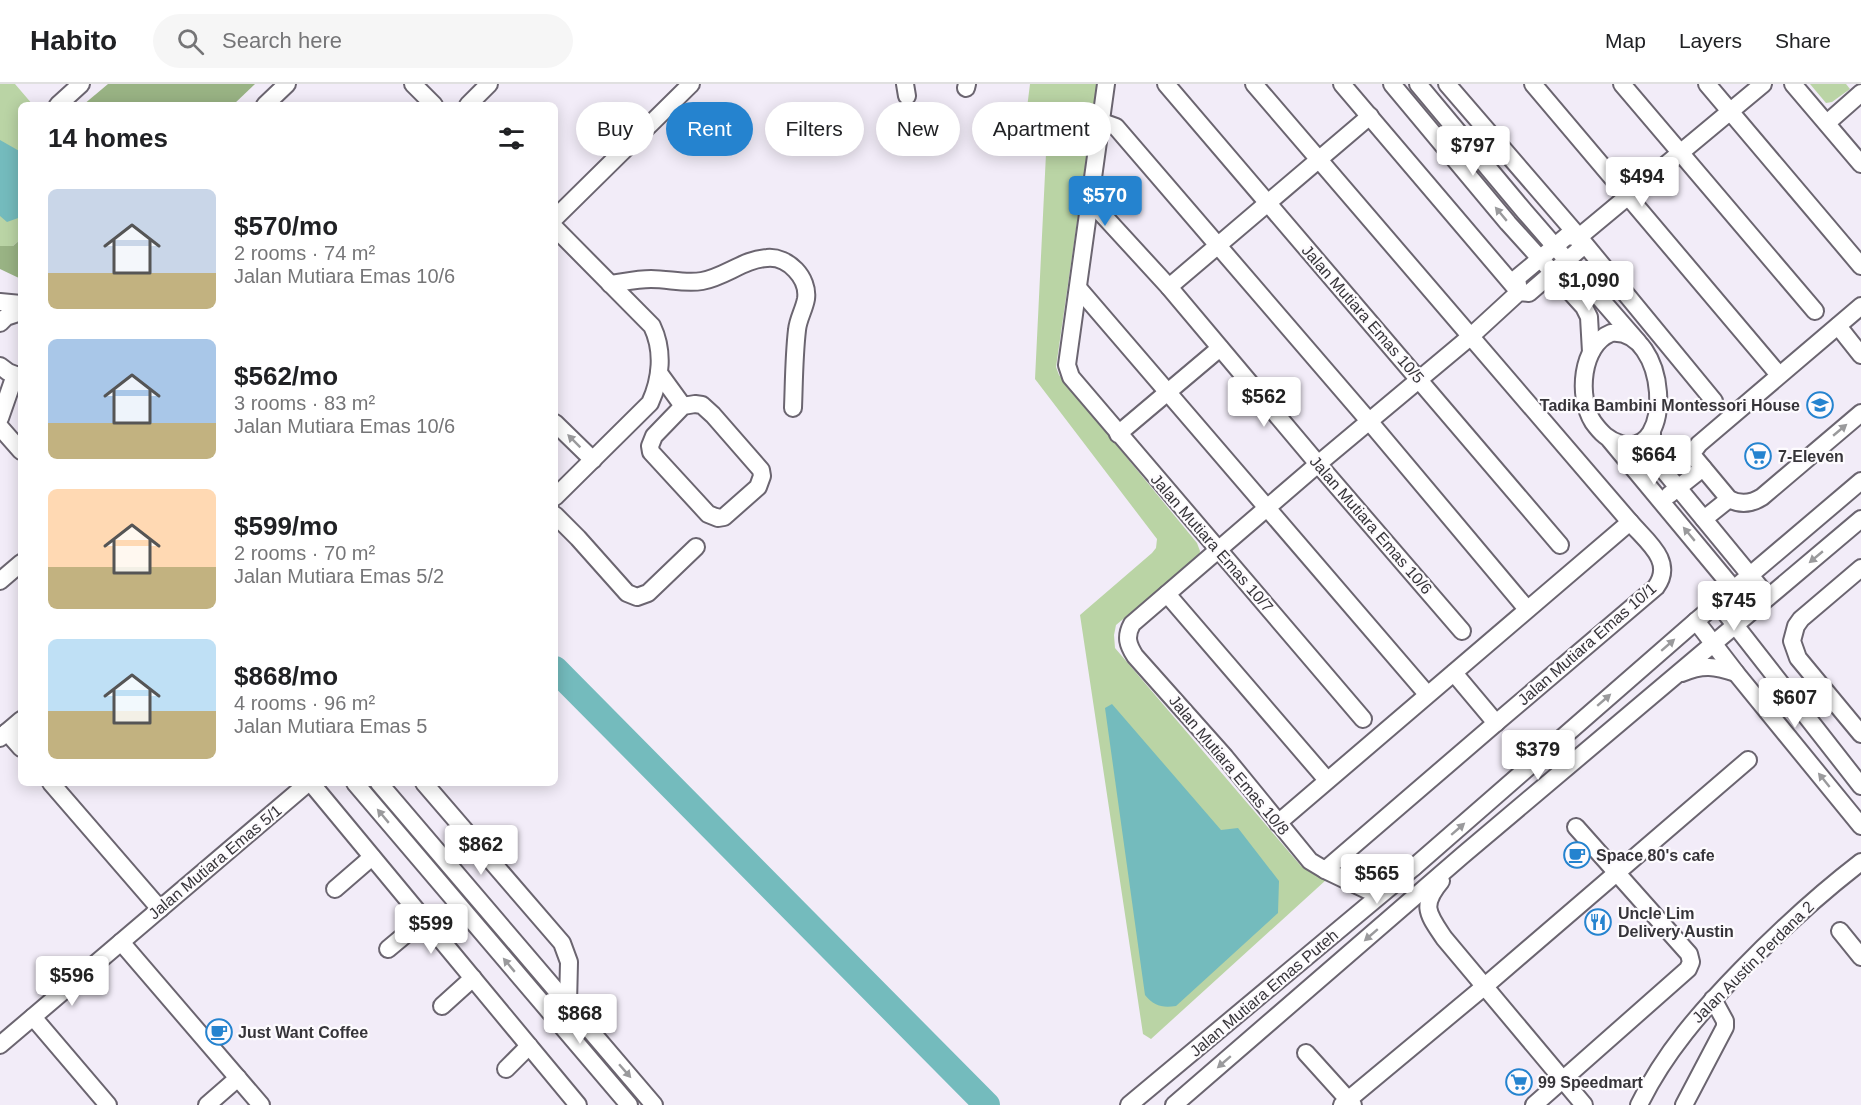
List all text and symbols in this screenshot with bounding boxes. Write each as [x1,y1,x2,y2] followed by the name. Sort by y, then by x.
[153,14,573,68] search box
[30,25,117,56] text: Habito
[174,25,207,58] icon: search
[222,28,342,53] text: Search here
[1605,29,1646,52] text: Map
[1679,29,1742,52] text: Layers
[1775,29,1831,52] text: Share
[576,102,654,156] chip: Buy
[666,102,753,156] chip: Rent
[765,102,864,156] chip: Filters
[876,102,960,156] chip: New
[972,102,1111,156] chip: Apartment
[495,122,528,155] icon: filters
[48,123,168,153] text: 14 homes
[1437,126,1509,177] pin: $797
[1451,134,1495,156] text: $797
[1606,157,1678,208] pin: $494
[1620,165,1664,187] text: $494
[1069,176,1141,227] pin: $570
[1083,184,1127,206] text: $570
[1495,207,1508,222] one-way arrow
[234,211,338,241] text: $570/mo
[96,213,168,285] icon: home
[234,242,375,264] text: 2 rooms · 74 m²
[1299,242,1428,386] street label: Jalan Mutiara Emas 10/5
[1540,261,1638,312] pin: $1,090
[234,265,455,287] text: Jalan Mutiara Emas 10/6
[1558,269,1620,291] text: $1,090
[234,361,338,391] text: $562/mo
[96,363,168,435] icon: home
[1228,377,1300,428] pin: $562
[1242,385,1286,407] text: $562
[1805,390,1835,420] school or university icon: Tadika Bambini Montessori House
[234,392,375,414] text: 3 rooms · 83 m²
[1540,397,1800,414] place label: Tadika Bambini Montessori House
[234,415,455,437] text: Jalan Mutiara Emas 10/6
[1832,424,1847,437] one-way arrow
[567,435,581,449] one-way arrow
[1618,435,1690,486] pin: $664
[1743,441,1773,471] supermarket icon: 7-Eleven
[1632,443,1676,465] text: $664
[1778,448,1844,465] place label: 7-Eleven
[1307,453,1436,597] street label: Jalan Mutiara Emas 10/6
[1148,471,1277,615] street label: Jalan Mutiara Emas 10/7
[234,511,338,541] text: $599/mo
[96,513,168,585] icon: home
[1683,526,1696,542] one-way arrow
[234,542,375,564] text: 2 rooms · 70 m²
[1808,550,1824,563] one-way arrow
[234,565,444,587] text: Jalan Mutiara Emas 5/2
[1515,579,1659,708] street label: Jalan Mutiara Emas 10/1
[1698,581,1770,632] pin: $745
[1712,589,1756,611] text: $745
[1660,638,1675,652] one-way arrow
[234,661,338,691] text: $868/mo
[96,663,168,735] icon: home
[1759,678,1831,729] pin: $607
[1773,686,1817,708] text: $607
[234,692,375,714] text: 4 rooms · 96 m²
[1166,692,1292,838] street label: Jalan Mutiara Emas 10/8
[1597,693,1612,707] one-way arrow
[234,715,427,737] text: Jalan Mutiara Emas 5
[1502,730,1574,781] pin: $379
[1516,738,1560,760] text: $379
[1818,773,1831,788] one-way arrow
[145,801,285,923] street label: Jalan Mutiara Emas 5/1
[377,809,390,824] one-way arrow
[1450,823,1465,836] one-way arrow
[445,825,517,876] pin: $862
[459,833,503,855] text: $862
[1562,840,1592,870] cafe icon: Space 80's cafe
[1596,847,1715,864] place label: Space 80's cafe
[1341,854,1413,905] pin: $565
[1355,862,1399,884] text: $565
[1689,898,1817,1026] street label: Jalan Austin Perdana 2
[395,904,467,955] pin: $599
[1618,905,1734,940] place label: Uncle Lim Delivery Austin
[1583,907,1613,937] restaurant icon: Uncle Lim Delivery Austin
[409,912,453,934] text: $599
[1187,926,1341,1060] street label: Jalan Mutiara Emas Puteh
[1363,928,1379,941] one-way arrow
[36,956,108,1007] pin: $596
[503,957,516,973] one-way arrow
[50,964,94,986] text: $596
[544,994,616,1045] pin: $868
[558,1002,602,1024] text: $868
[204,1017,234,1047] cafe icon: Just Want Coffee
[238,1024,368,1041] place label: Just Want Coffee
[1217,1055,1232,1068] one-way arrow
[618,1063,631,1078] one-way arrow
[1504,1067,1534,1097] supermarket icon: 99 Speedmart
[1538,1074,1644,1091] place label: 99 Speedmart

